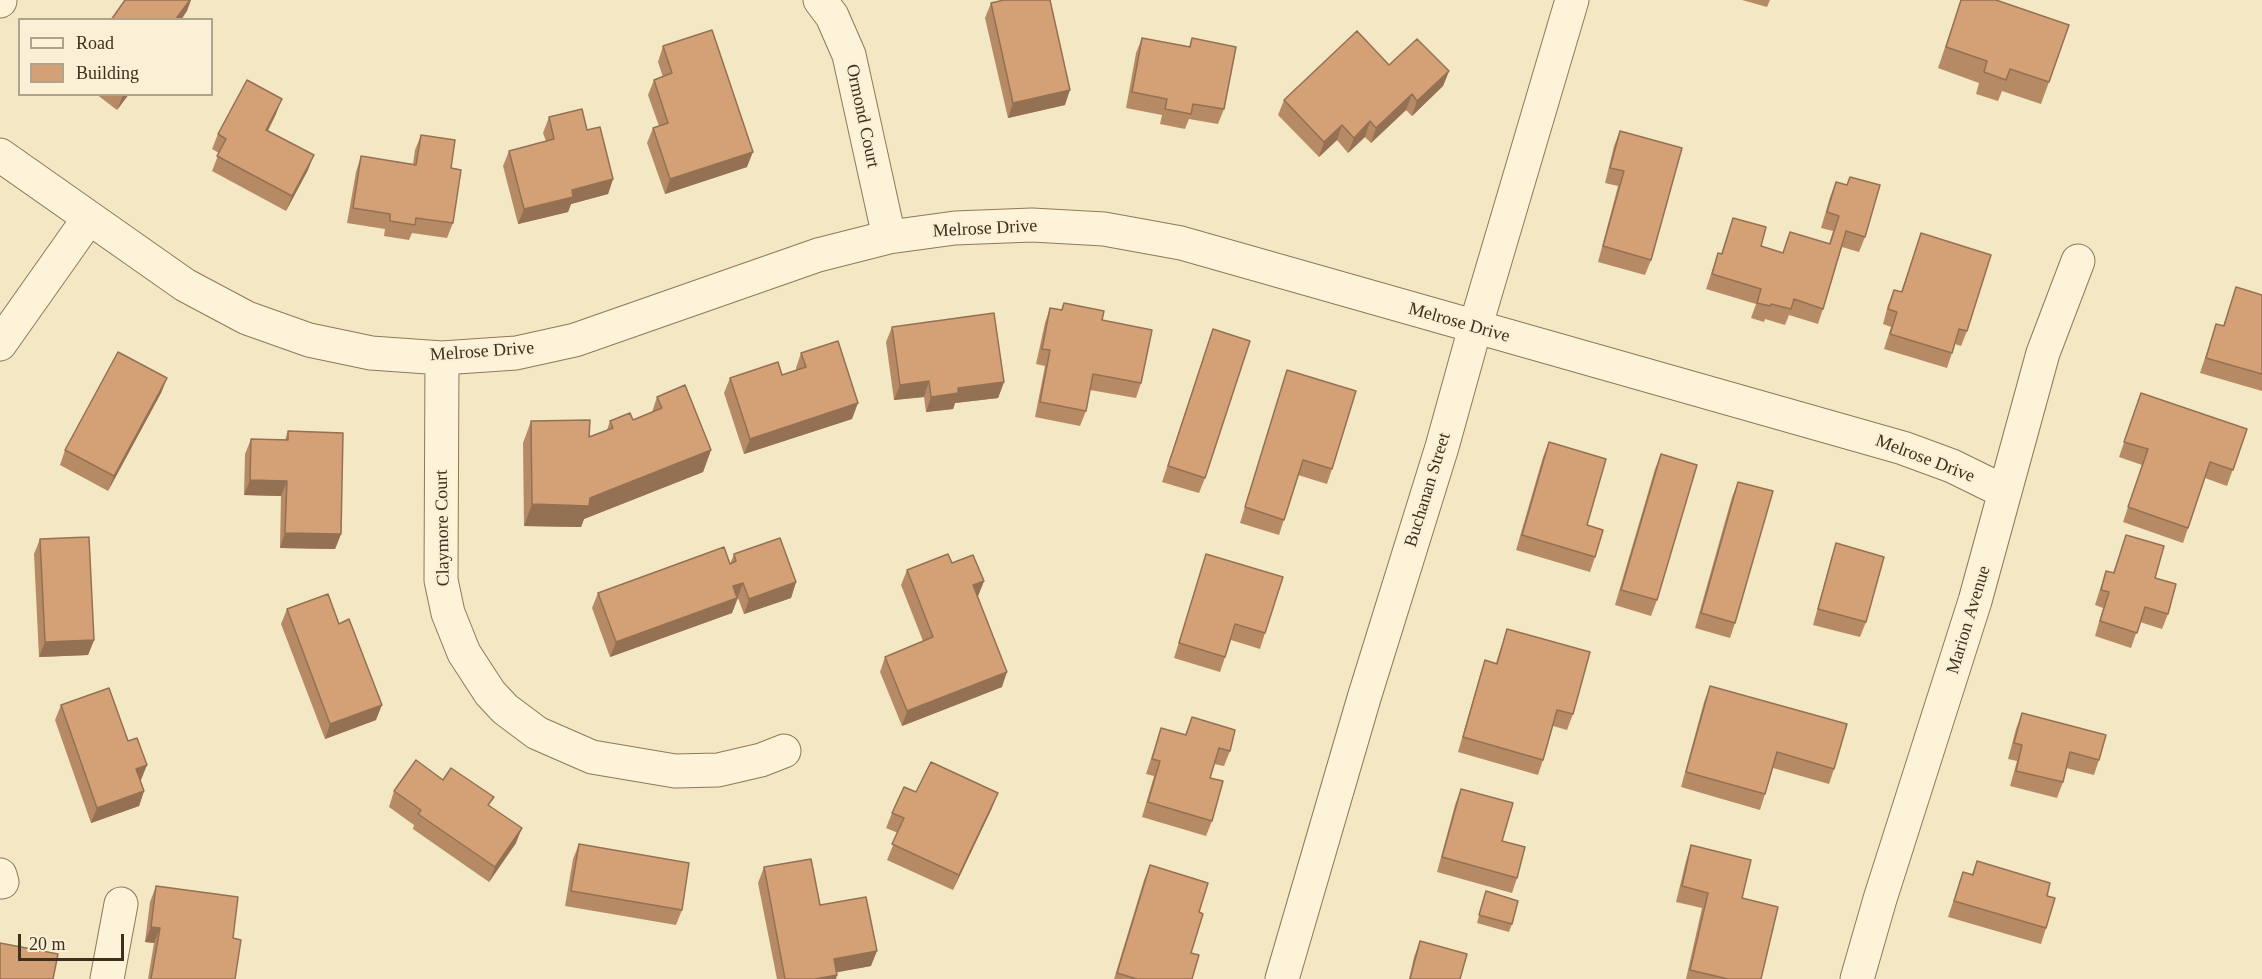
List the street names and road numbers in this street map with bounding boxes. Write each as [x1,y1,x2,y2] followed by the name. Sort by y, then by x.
[840,62,884,170] street label: Ormond Court
[932,215,1038,243] street label: Melrose Drive
[1406,298,1512,348] street label: Melrose Drive
[429,338,535,366] street label: Melrose Drive
[1400,430,1456,550] street label: Buchanan Street
[1872,430,1978,488] street label: Melrose Drive
[431,470,455,586] street label: Claymore Court
[1942,563,1996,677] street label: Marion Avenue

